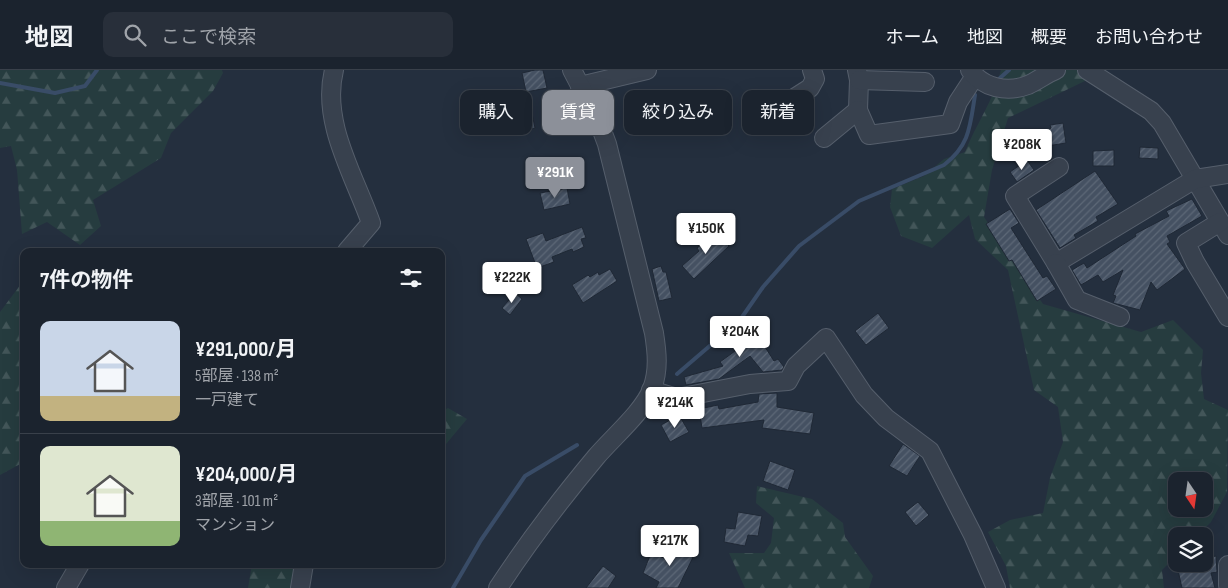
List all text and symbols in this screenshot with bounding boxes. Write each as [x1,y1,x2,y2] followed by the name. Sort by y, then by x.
[103,12,453,57] search box
[121,21,149,49] icon: search
[25,23,73,52] text: 地図
[161,26,256,49] text: ここで検索
[886,27,939,48] text: ホーム
[967,27,1003,48] text: 地図
[1031,27,1067,48] text: 概要
[1095,27,1203,48] text: お問い合わせ
[460,90,532,135] chip: 購入
[542,90,614,135] chip: 賃貸
[624,90,732,135] chip: 絞り込み
[742,90,814,135] chip: 新着
[987,128,1057,171] pin: ¥208K
[1003,135,1041,154] text: ¥208K
[520,156,590,199] pin: ¥291K
[536,163,574,182] text: ¥291K
[671,212,741,255] pin: ¥150K
[687,219,725,238] text: ¥150K
[477,262,547,304] pin: ¥222K
[397,264,425,292] icon: filters
[40,268,133,293] text: 7件の物件
[493,268,531,287] text: ¥222K
[705,316,775,358] pin: ¥204K
[721,322,759,341] text: ¥204K
[195,337,296,362] text: ¥291,000/月
[80,341,140,401] icon: home
[195,367,279,386] text: 5部屋 · 138 m²
[640,386,710,429] pin: ¥214K
[195,391,259,410] text: 一戸建て
[657,393,693,412] text: ¥214K
[195,462,297,487] text: ¥204,000/月
[80,466,140,526] icon: home
[1168,472,1212,518] north arrow
[1168,472,1213,572] map controls
[195,492,278,511] text: 3部屋 · 101 m²
[195,516,275,535] text: マンション
[635,524,705,567] pin: ¥217K
[1168,527,1213,572] button: layers
[652,531,688,550] text: ¥217K

